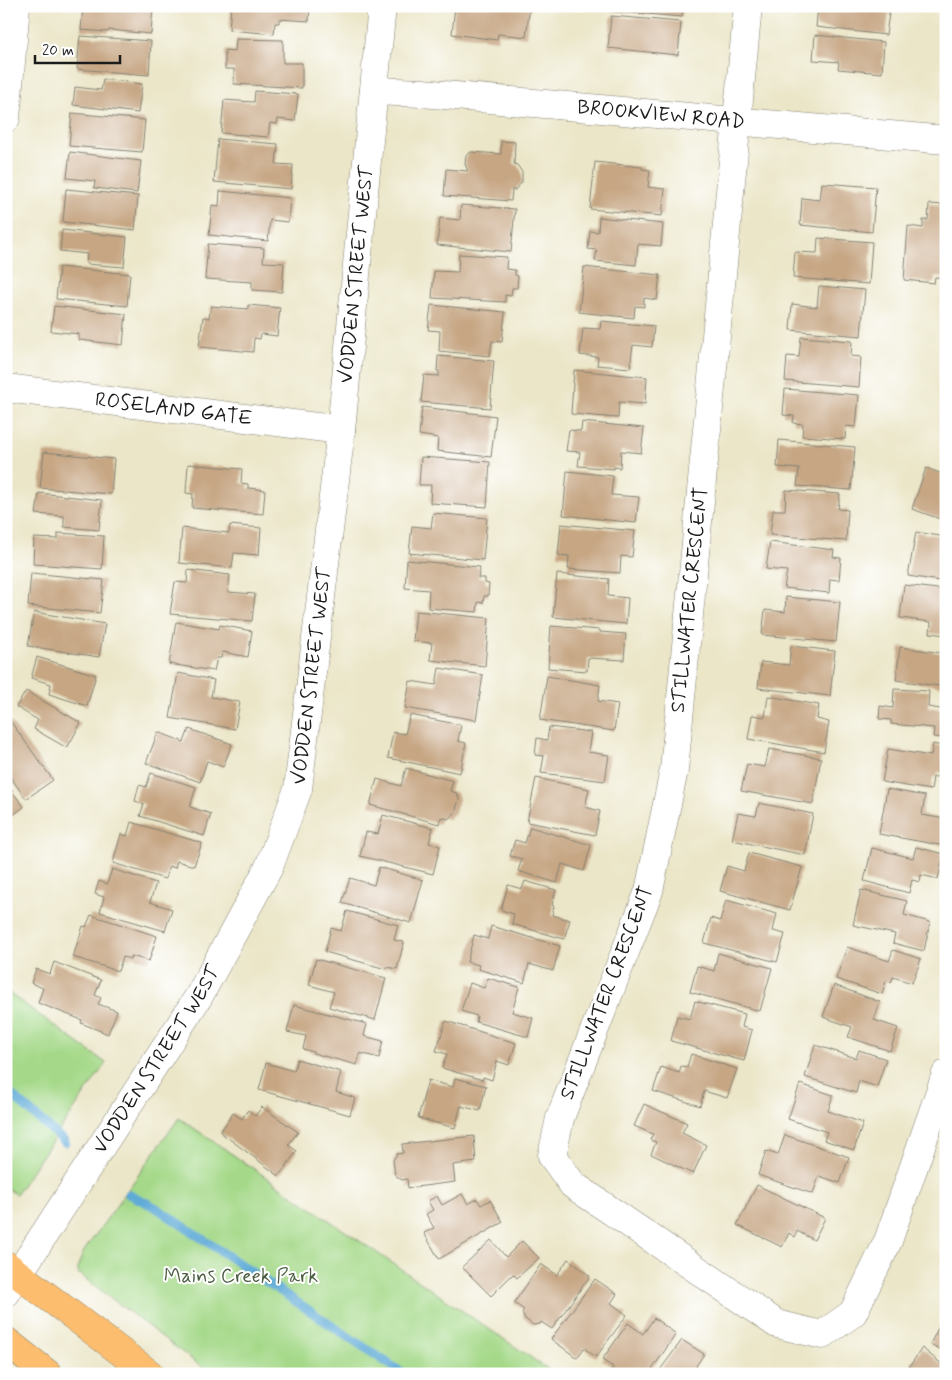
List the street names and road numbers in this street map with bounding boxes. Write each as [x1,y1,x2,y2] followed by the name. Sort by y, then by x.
[576,93,746,135] street label: BROOKVIEW ROAD
[332,163,380,384] street label: VODDEN STREET WEST
[94,386,254,432] street label: ROSELAND GATE
[665,486,715,714] street label: STILLWATER CRESCENT
[285,565,338,786] street label: VODDEN STREET WEST
[554,882,660,1104] street label: STILLWATER CRESCENT
[87,959,227,1159] street label: VODDEN STREET WEST

